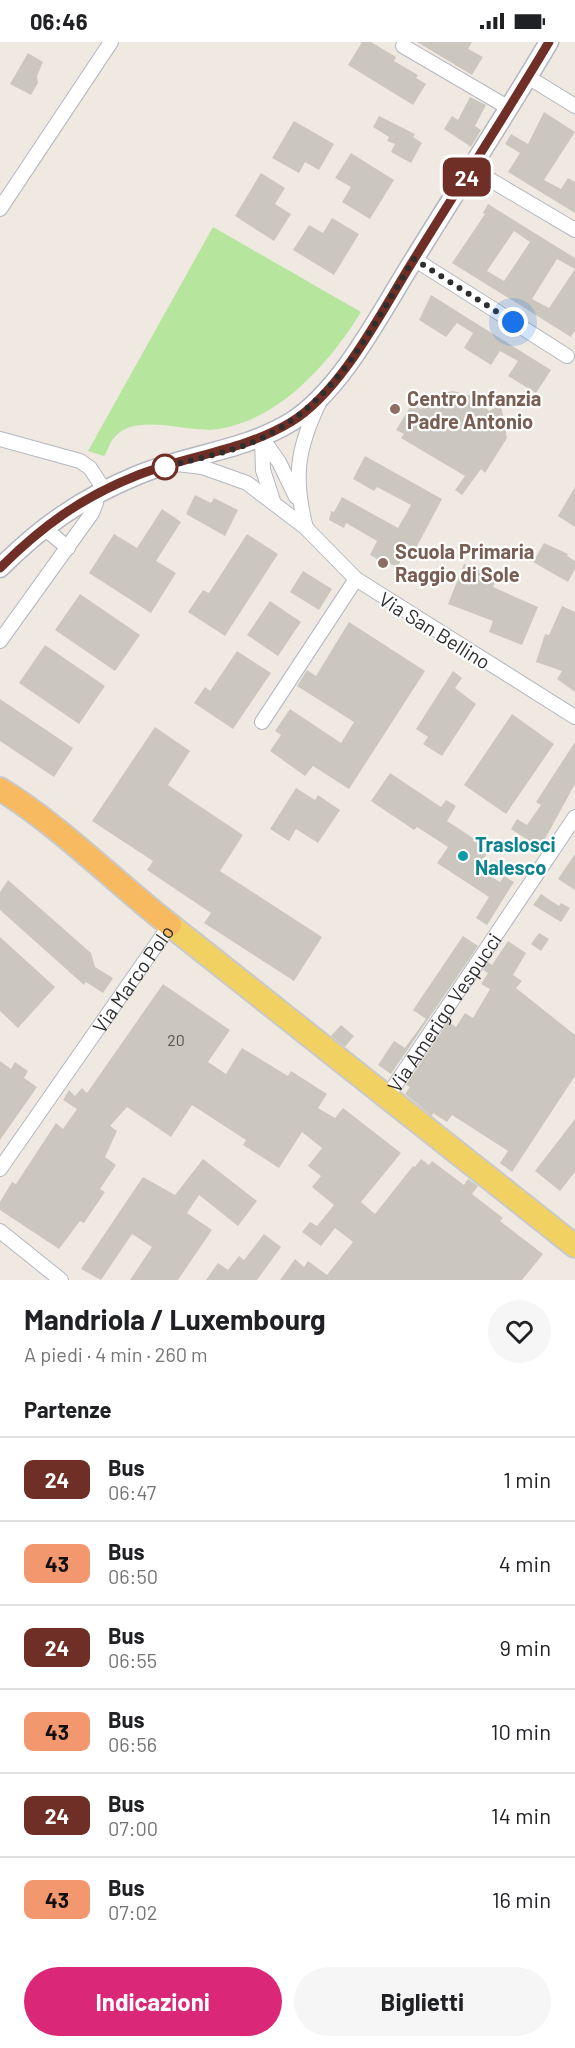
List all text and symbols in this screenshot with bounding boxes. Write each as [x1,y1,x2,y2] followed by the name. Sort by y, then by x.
[30,8,88,34] text: 06:46
[440,158,494,196] line badge: 24
[455,165,479,190] text: 24
[498,307,528,337] your location
[407,386,541,433] place label: Centro Infanzia Padre Antonio
[388,402,402,416] marker: Centro Infanzia Padre Antonio
[152,454,178,480] unlabelled marker
[395,539,534,586] place label: Scuola Primaria Raggio di Sole
[376,556,390,570] marker: Scuola Primaria Raggio di Sole
[375,586,495,674] street label: Via San Bellino
[475,832,556,879] place label: Traslosci Nalesco
[456,849,470,863] marker: Traslosci Nalesco
[87,920,178,1037] street label: Via Marco Polo
[382,928,506,1097] street label: Via Amerigo Vespucci
[167,1030,185,1049] house number: 20
[488,1300,551,1363] button: heart
[24,1302,326,1336] text: Mandriola / Luxembourg
[24,1342,208,1366] text: A piedi · 4 min · 260 m
[24,1396,112,1422] text: Partenze
[108,1454,145,1480] text: Bus
[503,1466,551,1492] text: 1 min
[45,1467,69,1492] text: 24
[108,1480,156,1504] text: 06:47
[108,1538,145,1564] text: Bus
[499,1550,551,1576] text: 4 min
[45,1551,69,1576] text: 43
[108,1564,158,1588] text: 06:50
[108,1622,145,1648] text: Bus
[499,1634,551,1660] text: 9 min
[45,1635,69,1660] text: 24
[108,1648,157,1672] text: 06:55
[108,1706,145,1732] text: Bus
[491,1718,551,1744] text: 10 min
[45,1719,69,1744] text: 43
[108,1732,157,1756] text: 06:56
[108,1790,145,1816] text: Bus
[491,1802,551,1828] text: 14 min
[45,1803,69,1828] text: 24
[108,1816,158,1840] text: 07:00
[108,1874,145,1900] text: Bus
[492,1886,551,1912] text: 16 min
[45,1887,69,1912] text: 43
[108,1900,158,1924] text: 07:02
[24,1967,282,2036] button: Indicazioni
[294,1967,551,2036] button: Biglietti

